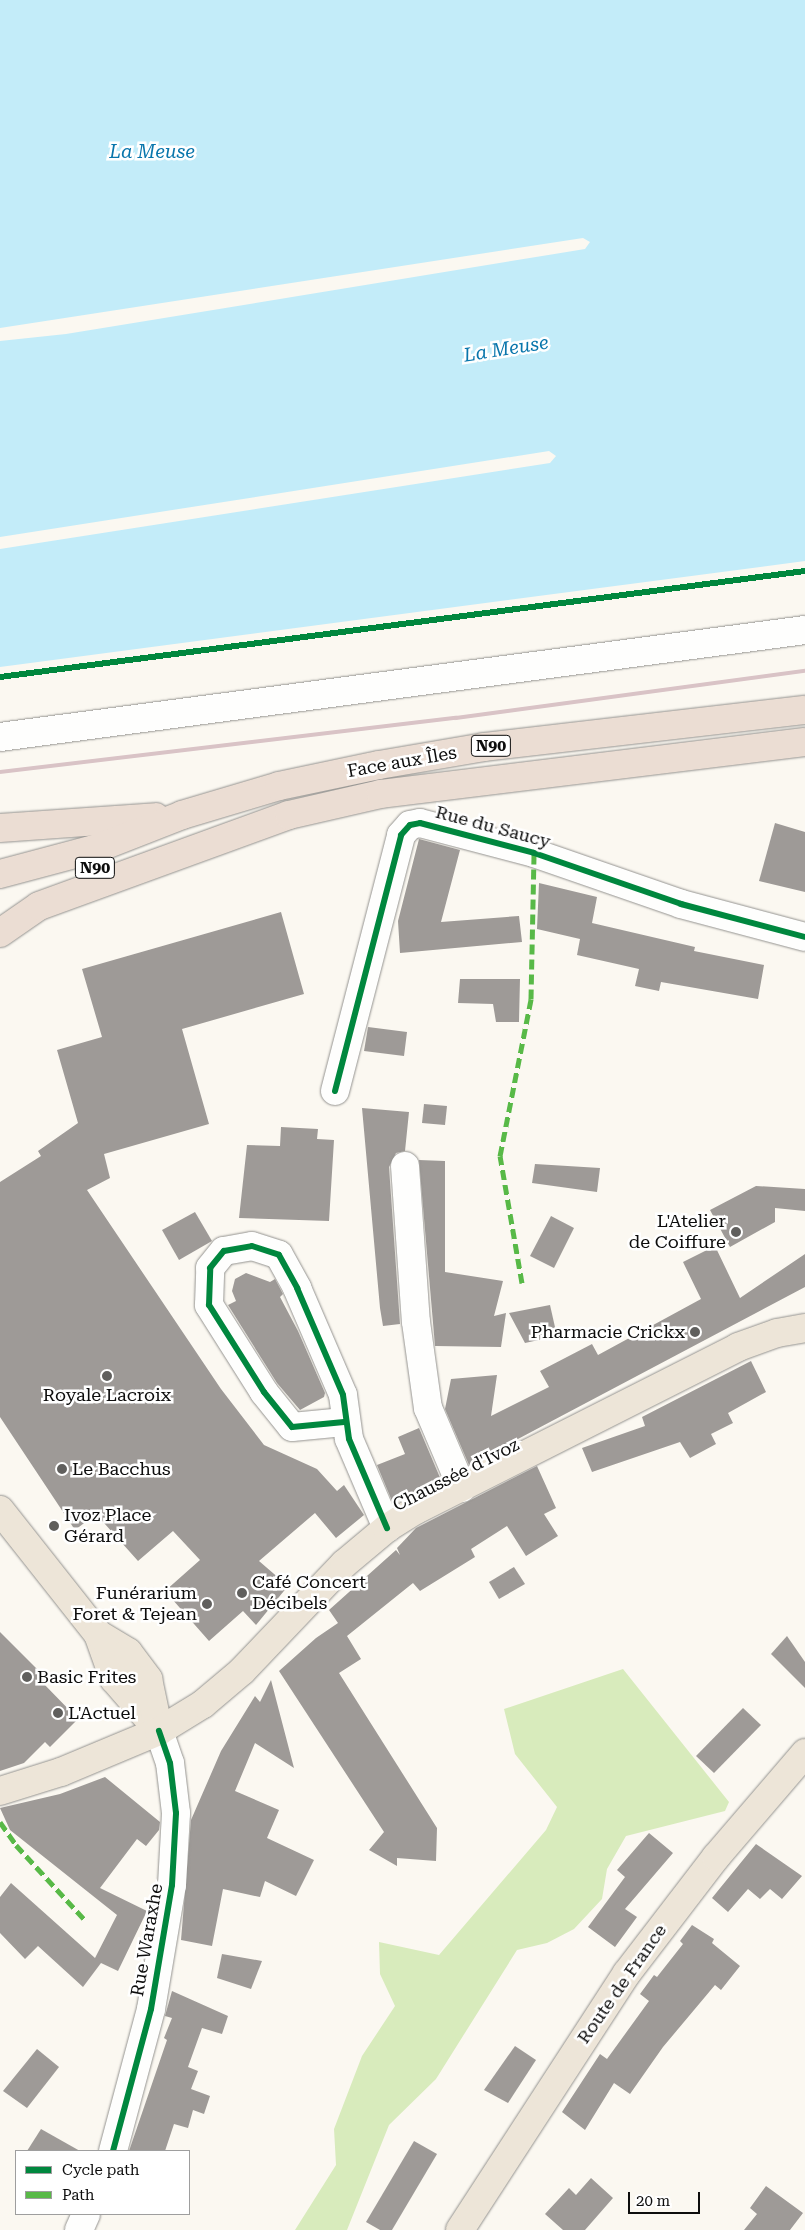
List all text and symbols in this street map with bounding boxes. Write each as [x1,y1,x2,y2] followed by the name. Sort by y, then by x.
[109,141,195,163] water label: La Meuse
[462,331,550,367] water label: La Meuse
[470,732,512,759] road number: N90
[346,742,458,782] street label: Face aux Îles
[433,801,553,853] street label: Rue du Saucy
[74,854,116,881] road number: N90
[629,1211,726,1254] place label: L'Atelier de Coiffure
[730,1226,742,1238] marker: L'Atelier de Coiffure
[530,1321,685,1343] place label: Pharmacie Crickx
[689,1326,701,1338] marker: Pharmacie Crickx
[101,1370,113,1382] marker: Royale Lacroix
[43,1384,171,1406] place label: Royale Lacroix
[389,1434,523,1516] street label: Chaussée d'Ivoz
[72,1458,171,1480] place label: Le Bacchus
[56,1463,68,1475] marker: Le Bacchus
[64,1505,151,1548] place label: Ivoz Place Gérard
[48,1520,60,1532] marker: Ivoz Place Gérard
[252,1572,366,1615] place label: Café Concert Décibels
[72,1583,197,1626] place label: Funérarium Foret & Tejean
[236,1587,248,1599] marker: Café Concert Décibels
[201,1598,213,1610] marker: Funérarium Foret & Tejean
[37,1666,136,1688] place label: Basic Frites
[21,1671,33,1683] marker: Basic Frites
[68,1702,136,1724] place label: L'Actuel
[52,1707,64,1719] marker: L'Actuel
[126,1882,168,1998] street label: Rue Waraxhe
[573,1920,671,2048] street label: Route de France
[15,2150,190,2215] legend
[62,2161,139,2179] text: Cycle path
[630,2182,702,2214] scale bar
[62,2186,95,2204] text: Path
[636,2192,670,2210] text: 20 m

